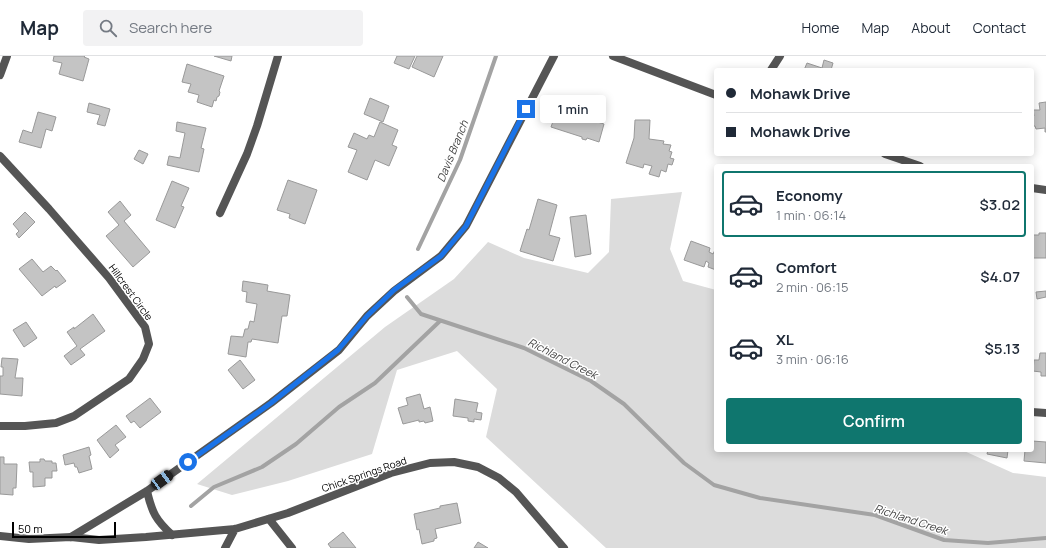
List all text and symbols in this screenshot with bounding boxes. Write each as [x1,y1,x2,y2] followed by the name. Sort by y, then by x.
[83,10,363,46] search box
[20,15,59,41] text: Map
[97,17,119,39] icon: search
[129,17,212,38] text: Search here
[802,18,839,37] text: Home
[861,18,889,37] text: Map
[911,18,951,37] text: About
[973,18,1026,37] text: Contact
[750,83,851,104] text: Mohawk Drive
[540,95,606,123] callout: 1 min
[517,100,535,118] route end
[558,100,589,118] text: 1 min
[433,118,471,184] water label: Davis Branch
[750,121,851,142] text: Mohawk Drive
[776,185,843,206] text: Economy
[728,186,764,222] icon: car
[979,194,1020,215] text: $3.02
[776,206,846,224] text: 1 min · 06:14
[776,257,837,278] text: Comfort
[728,258,764,294] icon: car
[106,261,156,323] street label: Hillcrest Circle
[980,266,1020,287] text: $4.07
[776,278,848,296] text: 2 min · 06:15
[776,329,794,350] text: XL
[728,330,764,366] icon: car
[526,334,602,383] water label: Richland Creek
[985,338,1020,359] text: $5.13
[776,350,849,368] text: 3 min · 06:16
[726,398,1022,444] button: Confirm
[179,453,197,471] route start
[320,453,408,495] street label: Chick Springs Road
[149,468,175,492] car
[873,500,951,538] water label: Richland Creek
[12,520,116,539] scale bar
[18,521,43,536] text: 50 m

